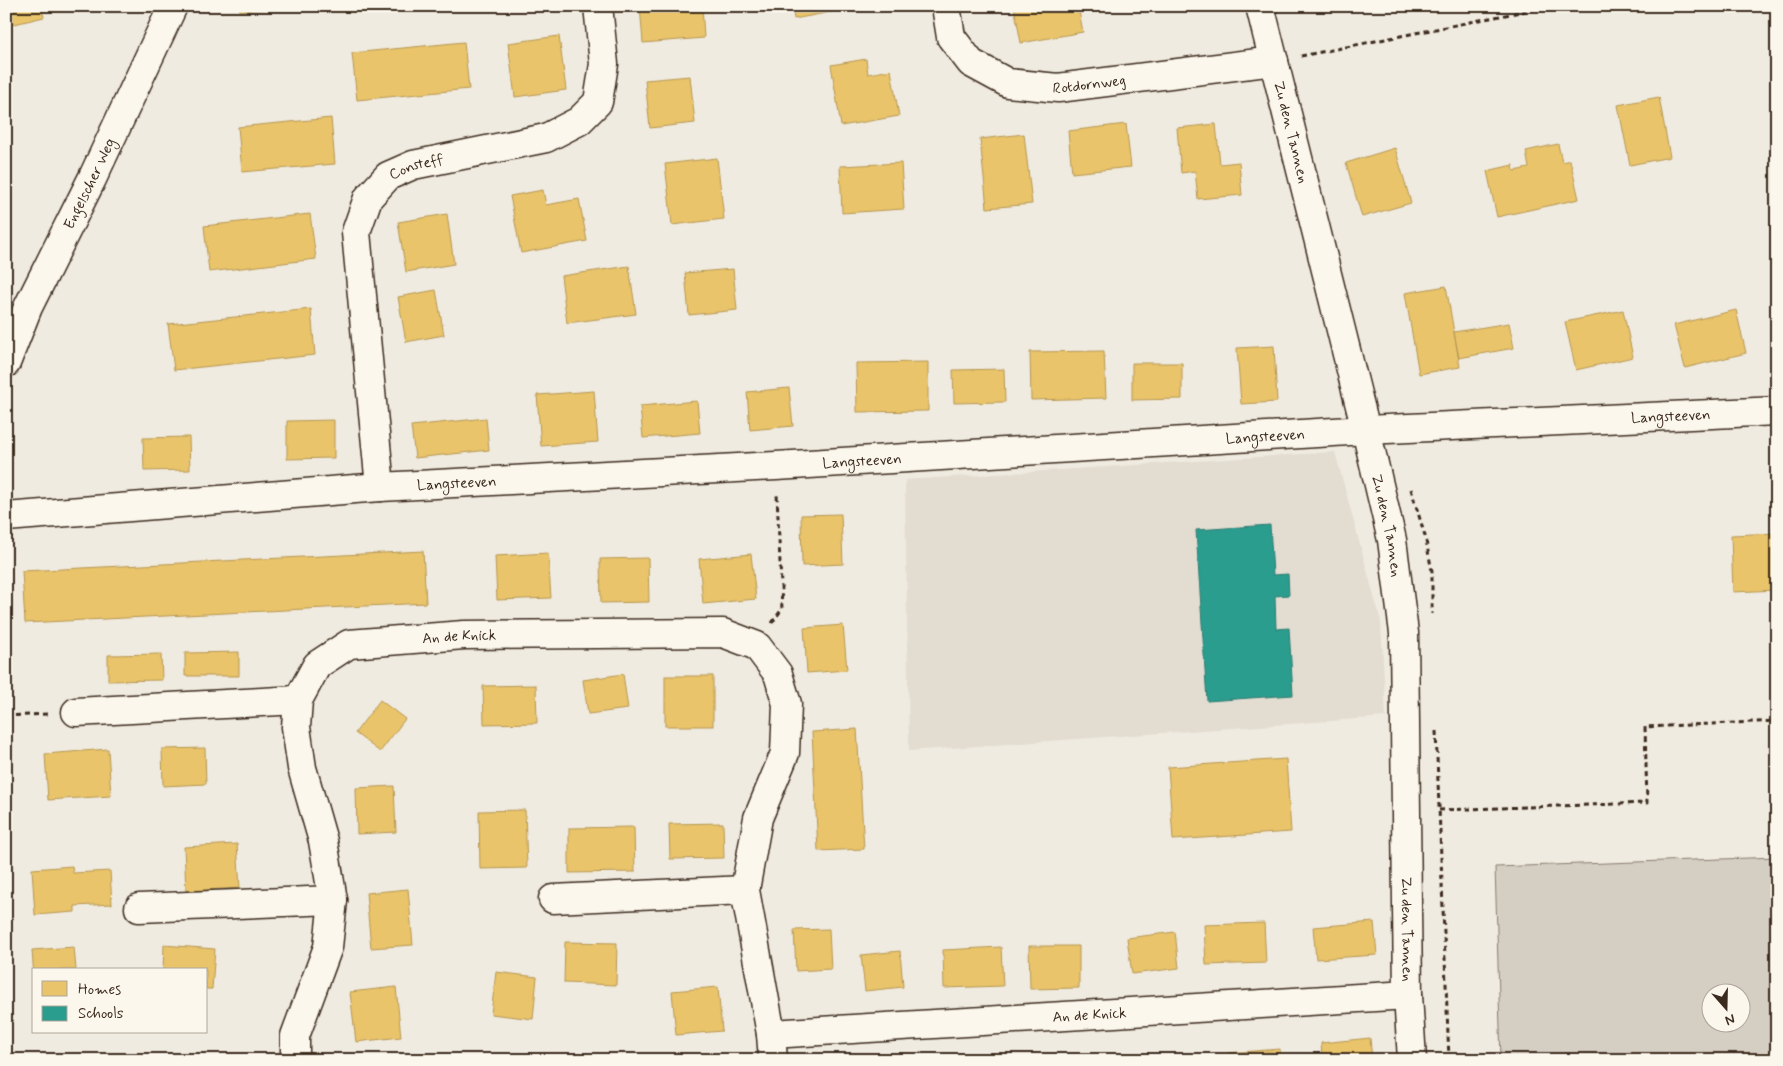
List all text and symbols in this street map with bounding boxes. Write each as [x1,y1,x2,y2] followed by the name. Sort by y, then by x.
[1052,71,1127,99] street label: Rotdornweg
[1268,79,1313,186] street label: Zu den Tannen
[59,135,122,233] street label: Engelscher Weg
[386,150,446,185] street label: Consteff
[1631,405,1711,429] street label: Langsteeven
[1225,425,1306,450] street label: Langsteeven
[822,449,902,474] street label: Langsteeven
[417,472,497,496] street label: Langsteeven
[1366,472,1406,578] street label: Zu den Tannen
[421,626,496,649] street label: An de Knick
[1396,877,1417,982] street label: Zu den Tannen
[32,968,208,1034] legend
[78,980,121,1000] text: Homes
[1700,984,1750,1034] north arrow
[1052,1003,1127,1028] street label: An de Knick
[78,1004,124,1024] text: Schools
[1723,1009,1738,1029] text: N

